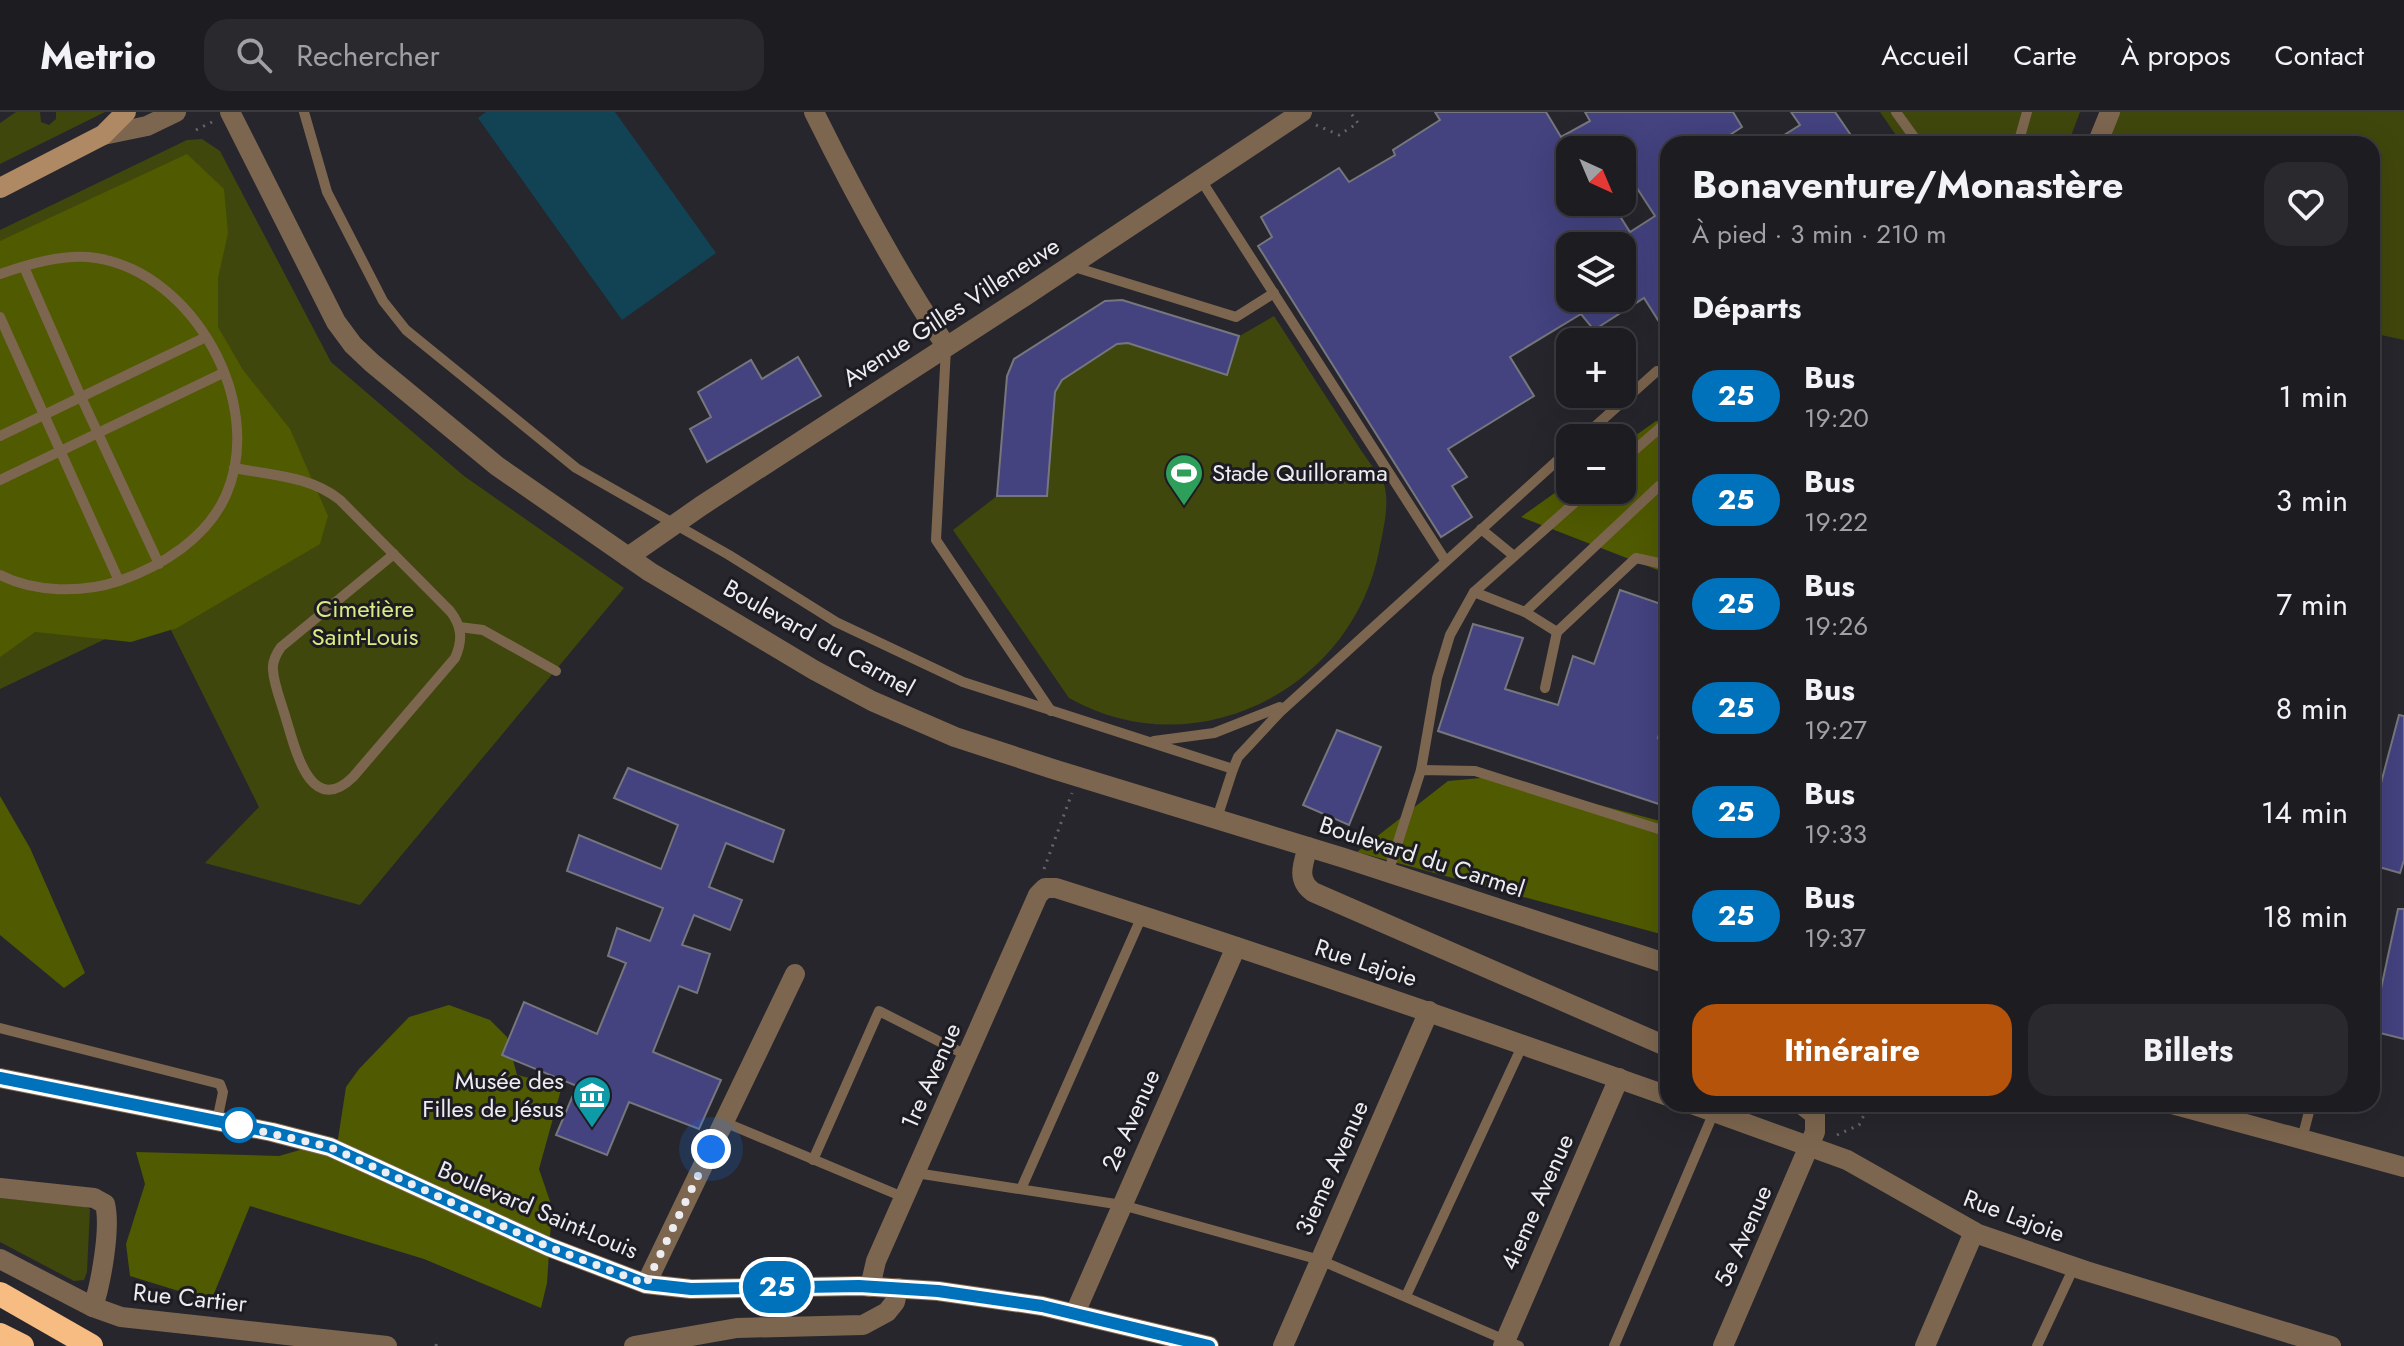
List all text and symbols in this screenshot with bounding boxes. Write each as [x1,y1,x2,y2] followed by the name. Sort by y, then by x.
[204,19,764,91] search box
[40,28,156,83] text: Metrio
[232,33,276,77] icon: search
[296,34,440,77] text: Rechercher
[1881,35,1969,76] text: Accueil
[2013,35,2077,76] text: Carte
[2121,35,2231,76] text: À propos
[2275,35,2364,76] text: Contact
[1556,136,1636,216] north arrow
[1556,136,1636,504] map controls
[1692,157,2123,212] text: Bonaventure/Monastère
[2264,162,2348,246] button: heart
[1692,215,1946,253] text: À pied · 3 min · 210 m
[835,228,1066,395] street label: Avenue Gilles Villeneuve
[1556,232,1636,312] button: layers
[1692,286,1801,329] text: Départs
[1556,328,1636,408] button: +
[1804,356,1855,399] text: Bus
[1718,375,1754,416] text: 25
[2279,375,2348,418] text: 1 min
[1804,399,1869,437] text: 19:20
[1556,424,1636,504] button: −
[1163,452,1205,507] sports icon: Stade Quillorama
[1212,455,1388,490] place label: Stade Quillorama
[1804,460,1855,503] text: Bus
[1718,479,1754,520] text: 25
[2276,479,2348,522] text: 3 min
[1804,503,1868,541] text: 19:22
[1804,564,1855,607] text: Bus
[717,570,921,705] street label: Boulevard du Carmel
[1718,583,1754,624] text: 25
[2276,583,2348,626] text: 7 min
[312,591,418,654] park label: Cimetière Saint-Louis
[1804,607,1868,645] text: 19:26
[1804,668,1855,711] text: Bus
[1718,687,1754,728] text: 25
[2276,687,2348,730] text: 8 min
[1804,711,1867,749] text: 19:27
[1804,772,1855,815] text: Bus
[1718,791,1754,832] text: 25
[2261,791,2348,834] text: 14 min
[1315,807,1529,906] street label: Boulevard du Carmel
[1804,815,1867,853] text: 19:33
[1804,876,1855,919] text: Bus
[1718,895,1754,936] text: 25
[2262,895,2348,938] text: 18 min
[1804,919,1866,957] text: 19:37
[1311,930,1422,995] street label: Rue Lajoie
[1692,1004,2012,1096] button: Itinéraire
[2028,1004,2348,1096] button: Billets
[892,1017,970,1135] street label: 1re Avenue
[422,1063,564,1126] place label: Musée des Filles de Jésus
[1093,1063,1168,1176] street label: 2e Avenue
[571,1074,613,1129] museum icon: Musée des Filles de Jésus
[1286,1095,1377,1241] street label: 3ieme Avenue
[222,1108,256,1142] unlabelled marker
[1491,1128,1582,1275] street label: 4ieme Avenue
[691,1129,731,1169] your location
[433,1152,644,1268] street label: Boulevard Saint-Louis
[1705,1179,1780,1292] street label: 5e Avenue
[1959,1180,2070,1251] street label: Rue Lajoie
[741,1261,813,1313] line badge: 25
[759,1266,795,1307] text: 25
[131,1274,250,1321] street label: Rue Cartier

